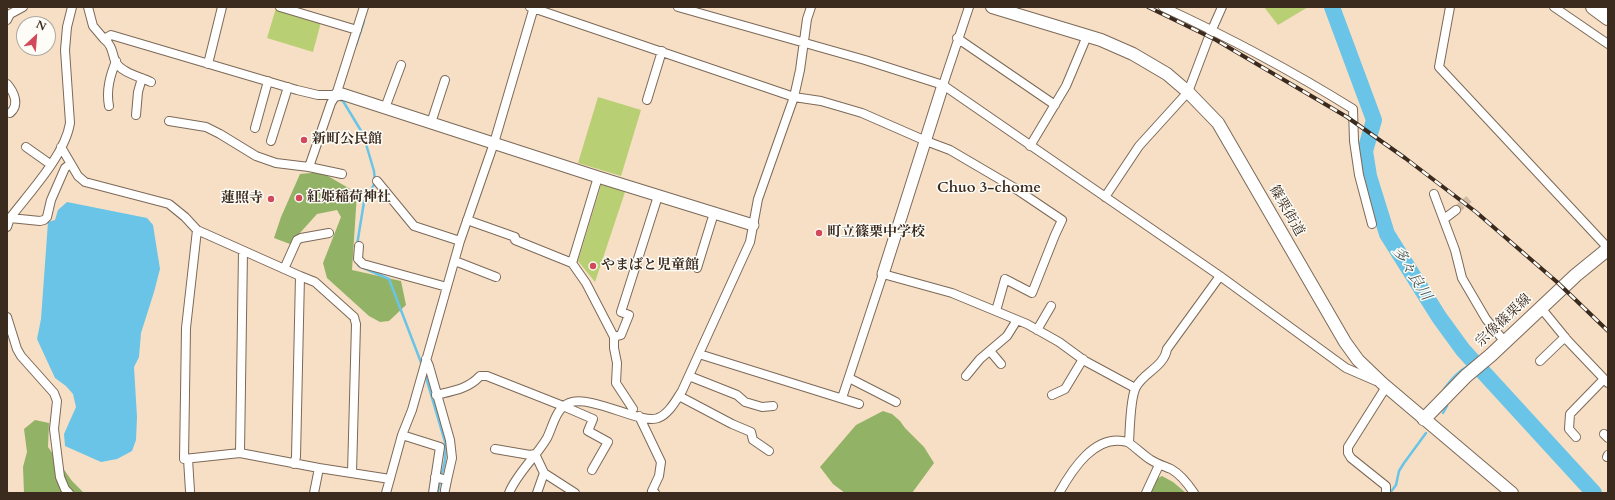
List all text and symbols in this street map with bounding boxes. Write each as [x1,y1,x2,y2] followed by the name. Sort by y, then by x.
[16,16,56,56] north arrow
[33,17,49,34] text: N
[312,132,382,148] place label: 新町公民館
[299,135,309,145] marker: 新町公民館
[937,180,1041,198] district label: Chuo 3-chome
[1265,183,1307,239] street label: 篠栗街道
[307,190,391,206] place label: 紅姫稲荷神社
[221,191,263,207] place label: 蓮照寺
[294,193,304,203] marker: 紅姫稲荷神社
[266,194,276,204] marker: 蓮照寺
[827,225,925,241] place label: 町立篠栗中学校
[814,228,824,238] marker: 町立篠栗中学校
[1387,244,1435,304] water label: 多々良川
[601,258,699,274] place label: やまばと児童館
[588,261,598,271] marker: やまばと児童館
[1473,291,1535,351] street label: 宗像篠栗線

